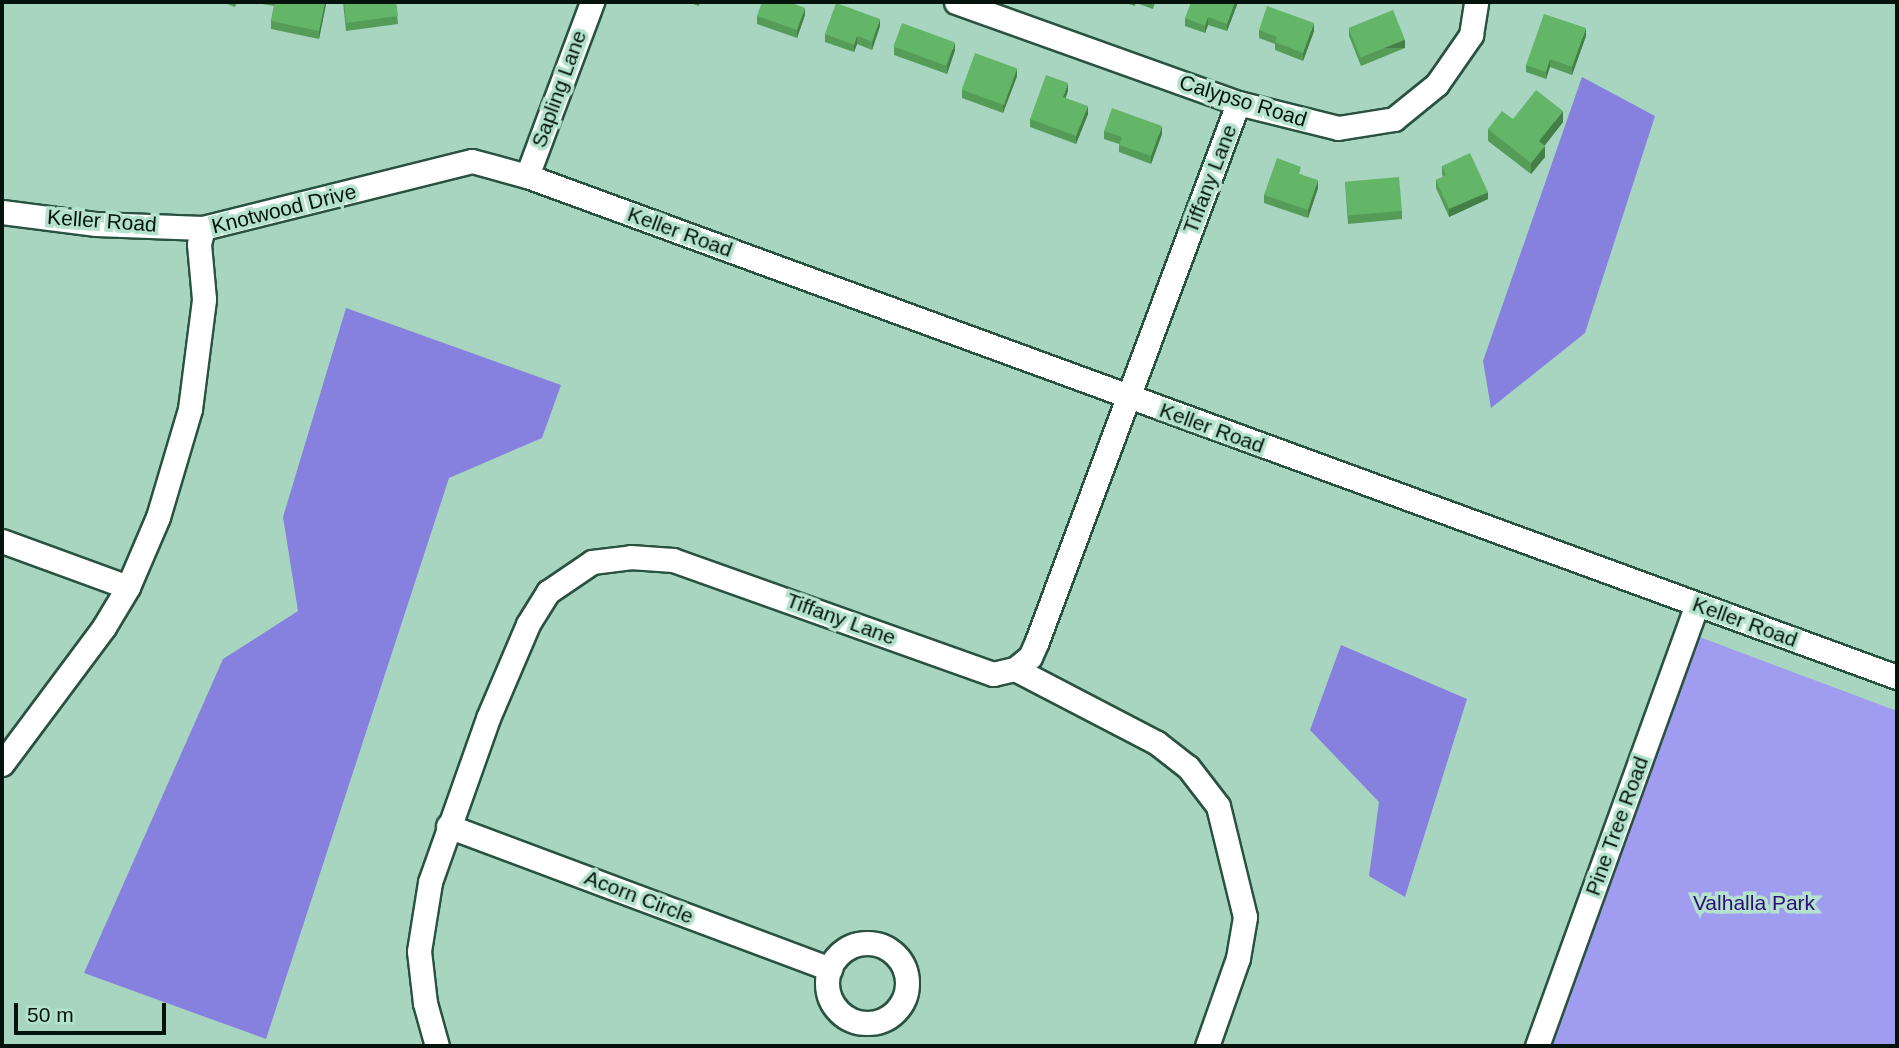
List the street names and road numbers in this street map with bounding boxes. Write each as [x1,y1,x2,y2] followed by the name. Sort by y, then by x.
[526,27,592,151] street label: Sapling Lane
[1176,70,1310,132] street label: Calypso Road
[1178,121,1242,237] street label: Tiffany Lane
[209,179,359,239] street label: Knotwood Drive
[624,201,736,263] street label: Keller Road
[46,205,158,237] street label: Keller Road
[1156,397,1268,459] street label: Keller Road
[783,588,899,650] street label: Tiffany Lane
[1689,591,1801,653] street label: Keller Road
[1580,753,1654,899] street label: Pine Tree Road
[581,865,697,929] street label: Acorn Circle

